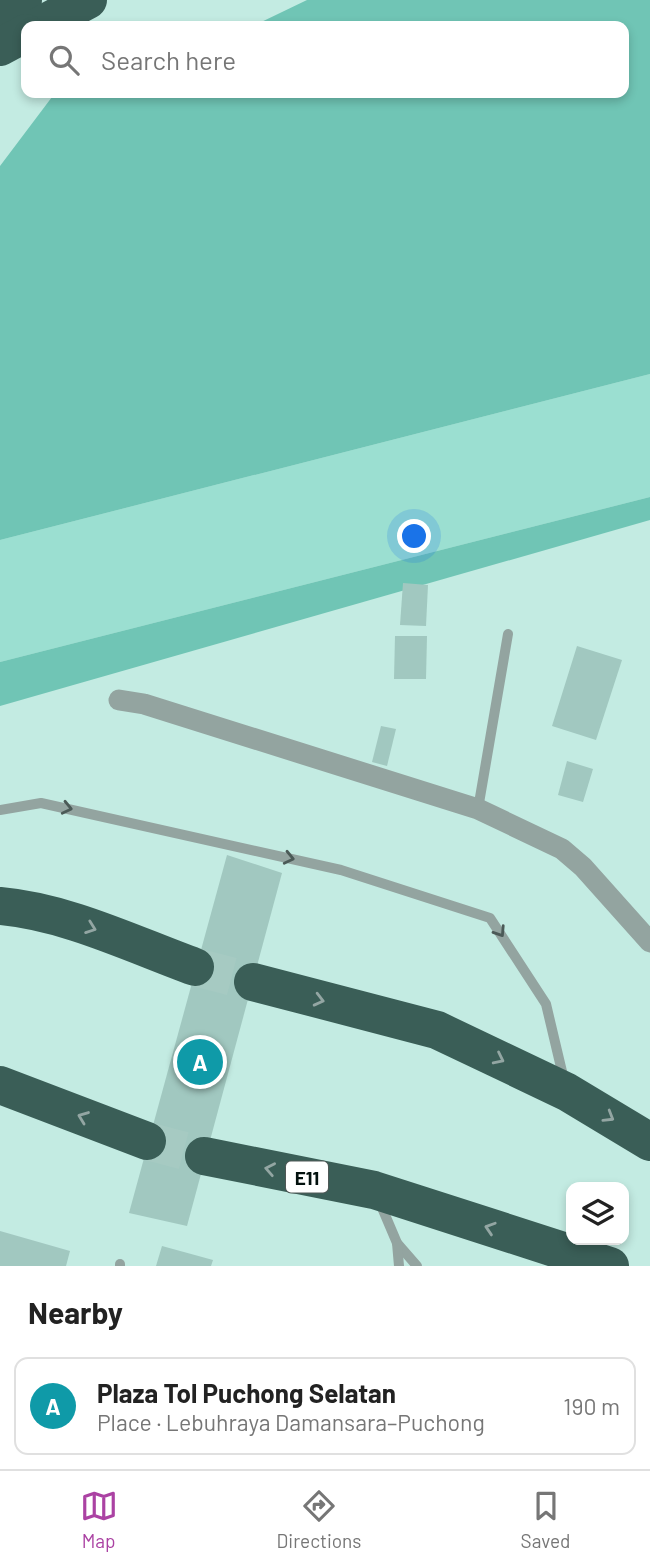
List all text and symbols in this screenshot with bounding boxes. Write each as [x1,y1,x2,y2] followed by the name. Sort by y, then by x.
[21,21,629,98] search box
[45,41,83,79] icon: search
[101,44,236,75] text: Search here
[397,519,431,553] your location
[61,800,73,815] one-way arrow
[283,850,295,865] one-way arrow
[84,920,96,934] one-way arrow
[491,925,504,938] one-way arrow
[313,991,325,1006] one-way arrow
[177,1036,223,1088] pin: A
[492,1051,504,1065] one-way arrow
[601,1109,614,1122] one-way arrow
[78,1111,90,1125] one-way arrow
[286,1162,328,1192] road number: E11
[264,1163,276,1178] one-way arrow
[566,1182,629,1245] map controls
[566,1182,629,1245] button: layers
[484,1222,497,1236] one-way arrow
[28,1294,123,1330] text: Nearby
[97,1377,396,1408] text: Plaza Tol Puchong Selatan
[45,1392,61,1420] text: A
[563,1392,620,1420] text: 190 m
[97,1408,485,1436] text: Place · Lebuhraya Damansara–Puchong
[80,1487,118,1552] tab: Map
[277,1487,362,1552] tab: Directions
[521,1487,570,1552] tab: Saved

